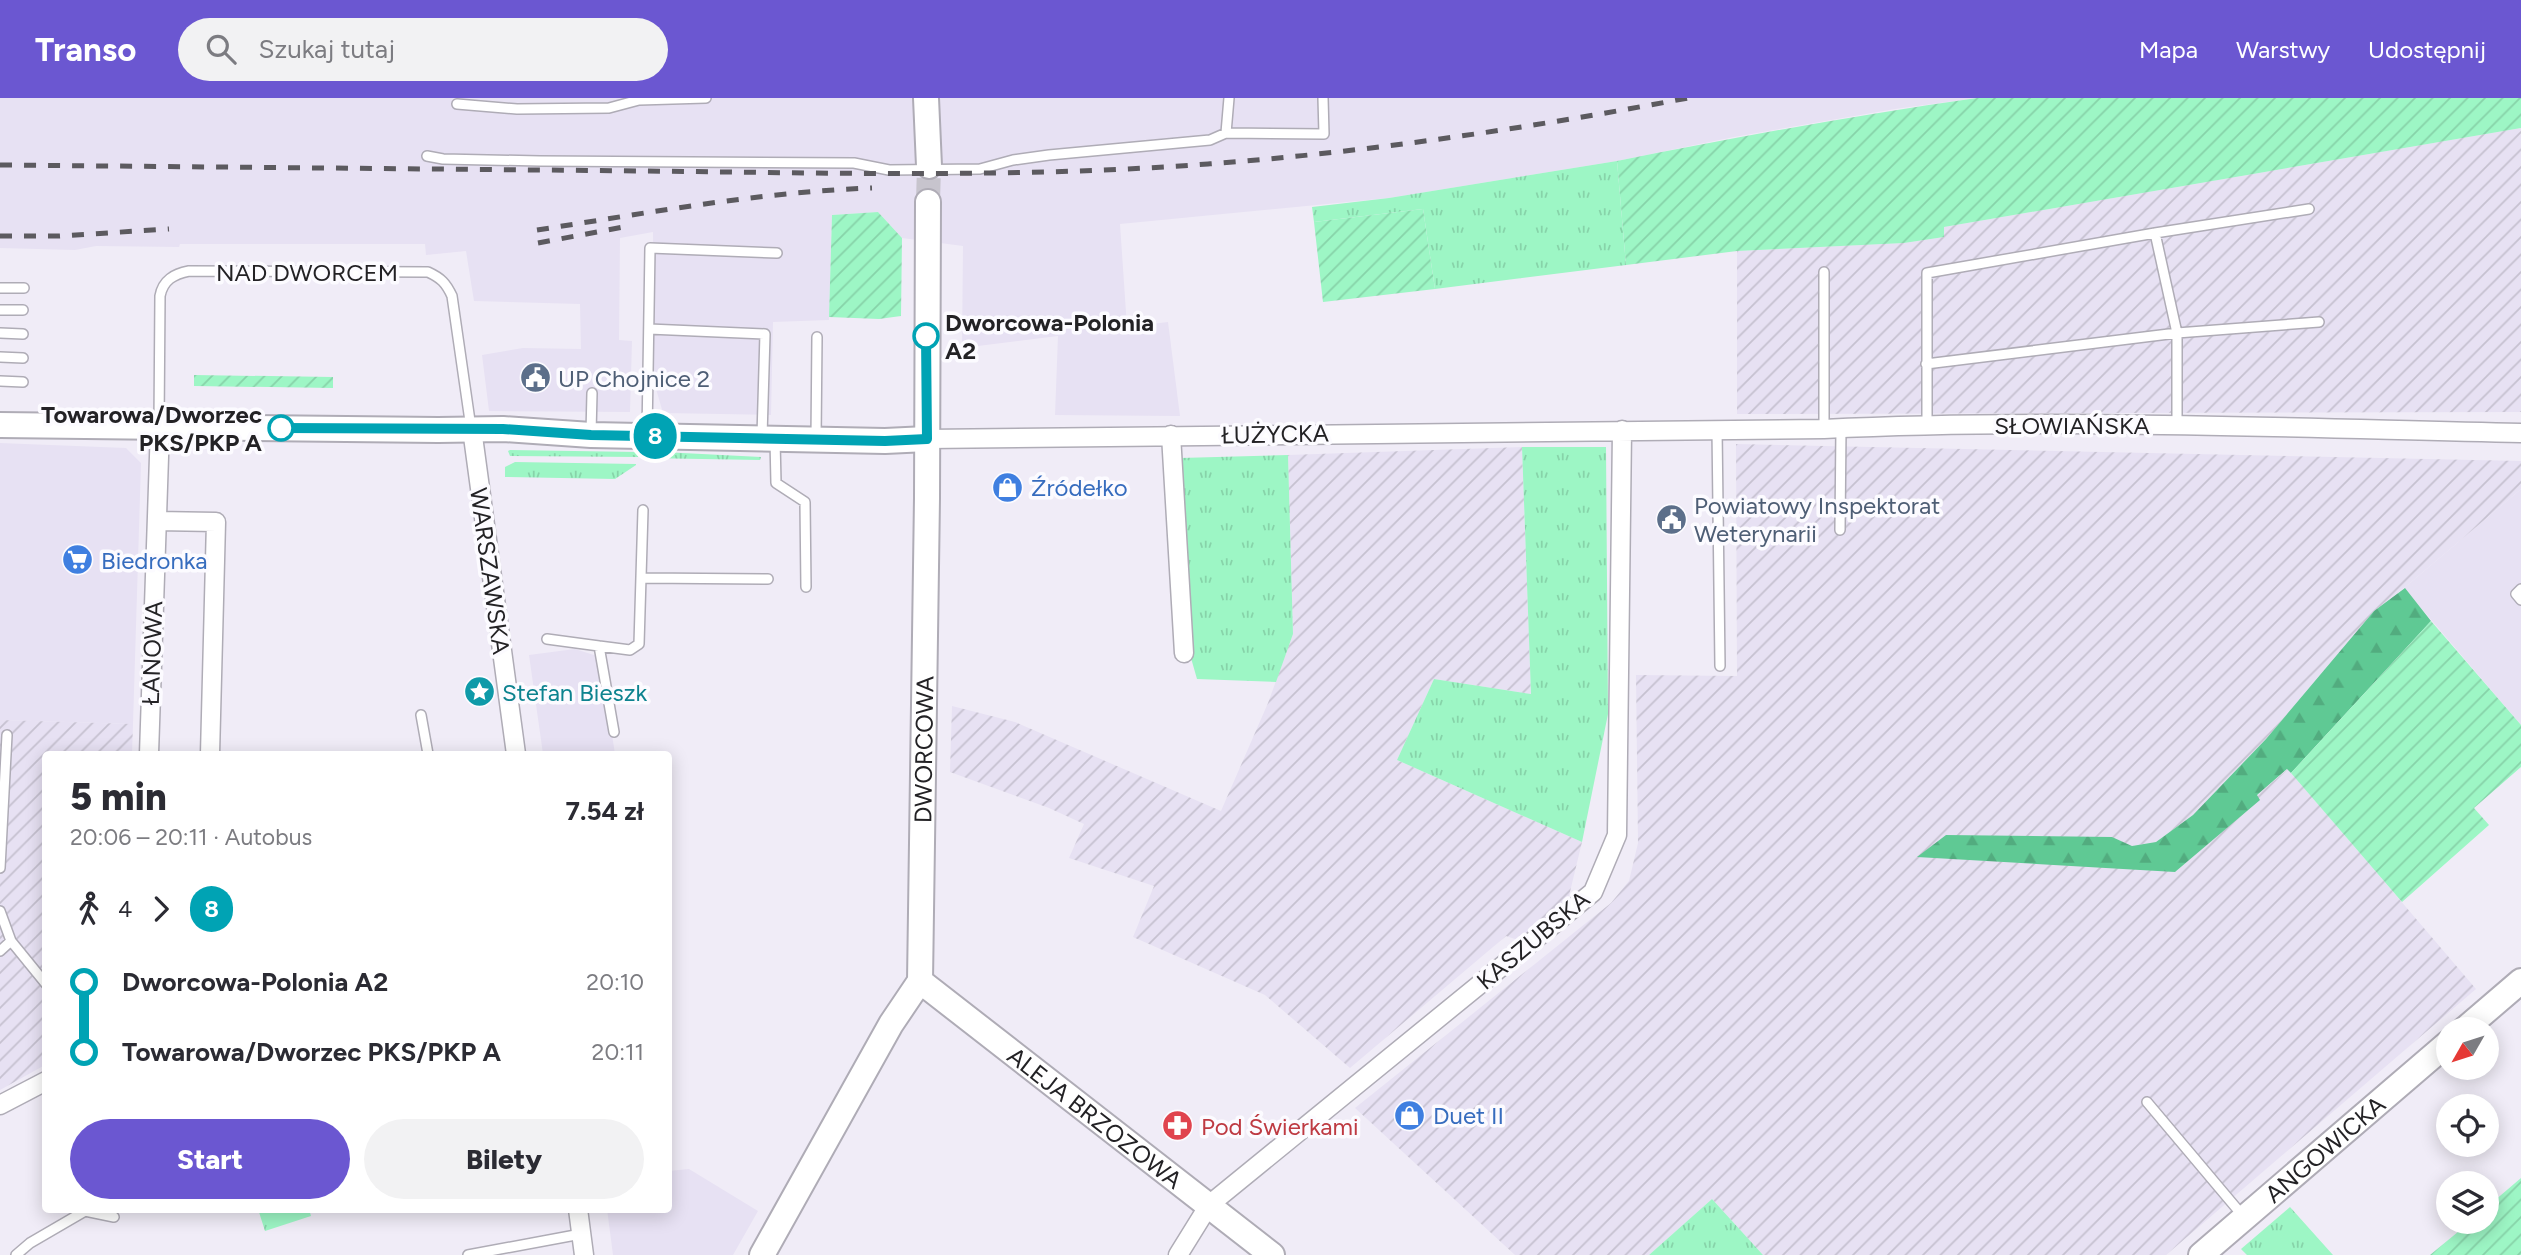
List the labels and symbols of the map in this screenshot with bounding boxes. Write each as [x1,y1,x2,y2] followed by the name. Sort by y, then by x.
[216,258,398,287] street label: NAD DWORCEM
[945,308,1154,365] place label: Dworcowa-Polonia A2
[913,323,939,349] marker: Dworcowa-Polonia A2
[518,361,552,395] public building icon: UP Chojnice 2
[558,364,710,393] place label: UP Chojnice 2
[41,400,262,457] place label: Towarowa/Dworzec PKS/PKP A
[1994,411,2151,440] street label: SŁOWIAŃSKA
[632,413,678,459] line badge: 8
[268,415,294,441] marker: Towarowa/Dworzec PKS/PKP A
[1221,419,1330,449] street label: ŁUŻYCKA
[991,470,1025,504] shop icon: Źródełko
[1031,473,1128,502] place label: Źródełko
[464,486,516,657] street label: WARSZAWSKA
[1694,491,1940,548] place label: Powiatowy Inspektorat Weterynarii
[1654,502,1688,536] public building icon: Powiatowy Inspektorat Weterynarii
[61,543,95,577] supermarket icon: Biedronka
[101,546,207,575] place label: Biedronka
[136,600,168,706] street label: ŁANOWA
[462,675,496,709] place icon: Stefan Bieszk
[908,675,939,823] street label: DWORCOWA
[502,678,647,707] place label: Stefan Bieszk
[1471,884,1596,996] street label: KASZUBSKA
[2436,1017,2499,1080] north arrow
[1002,1040,1189,1195] street label: ALEJA BRZOZOWA
[2259,1089,2391,1208] street label: ANGOWICKA
[1393,1098,1427,1132] shop icon: Duet II
[1433,1101,1504,1130] place label: Duet II
[1161,1109,1195,1143] pharmacy icon: Pod Świerkami
[1201,1112,1359,1141] place label: Pod Świerkami

